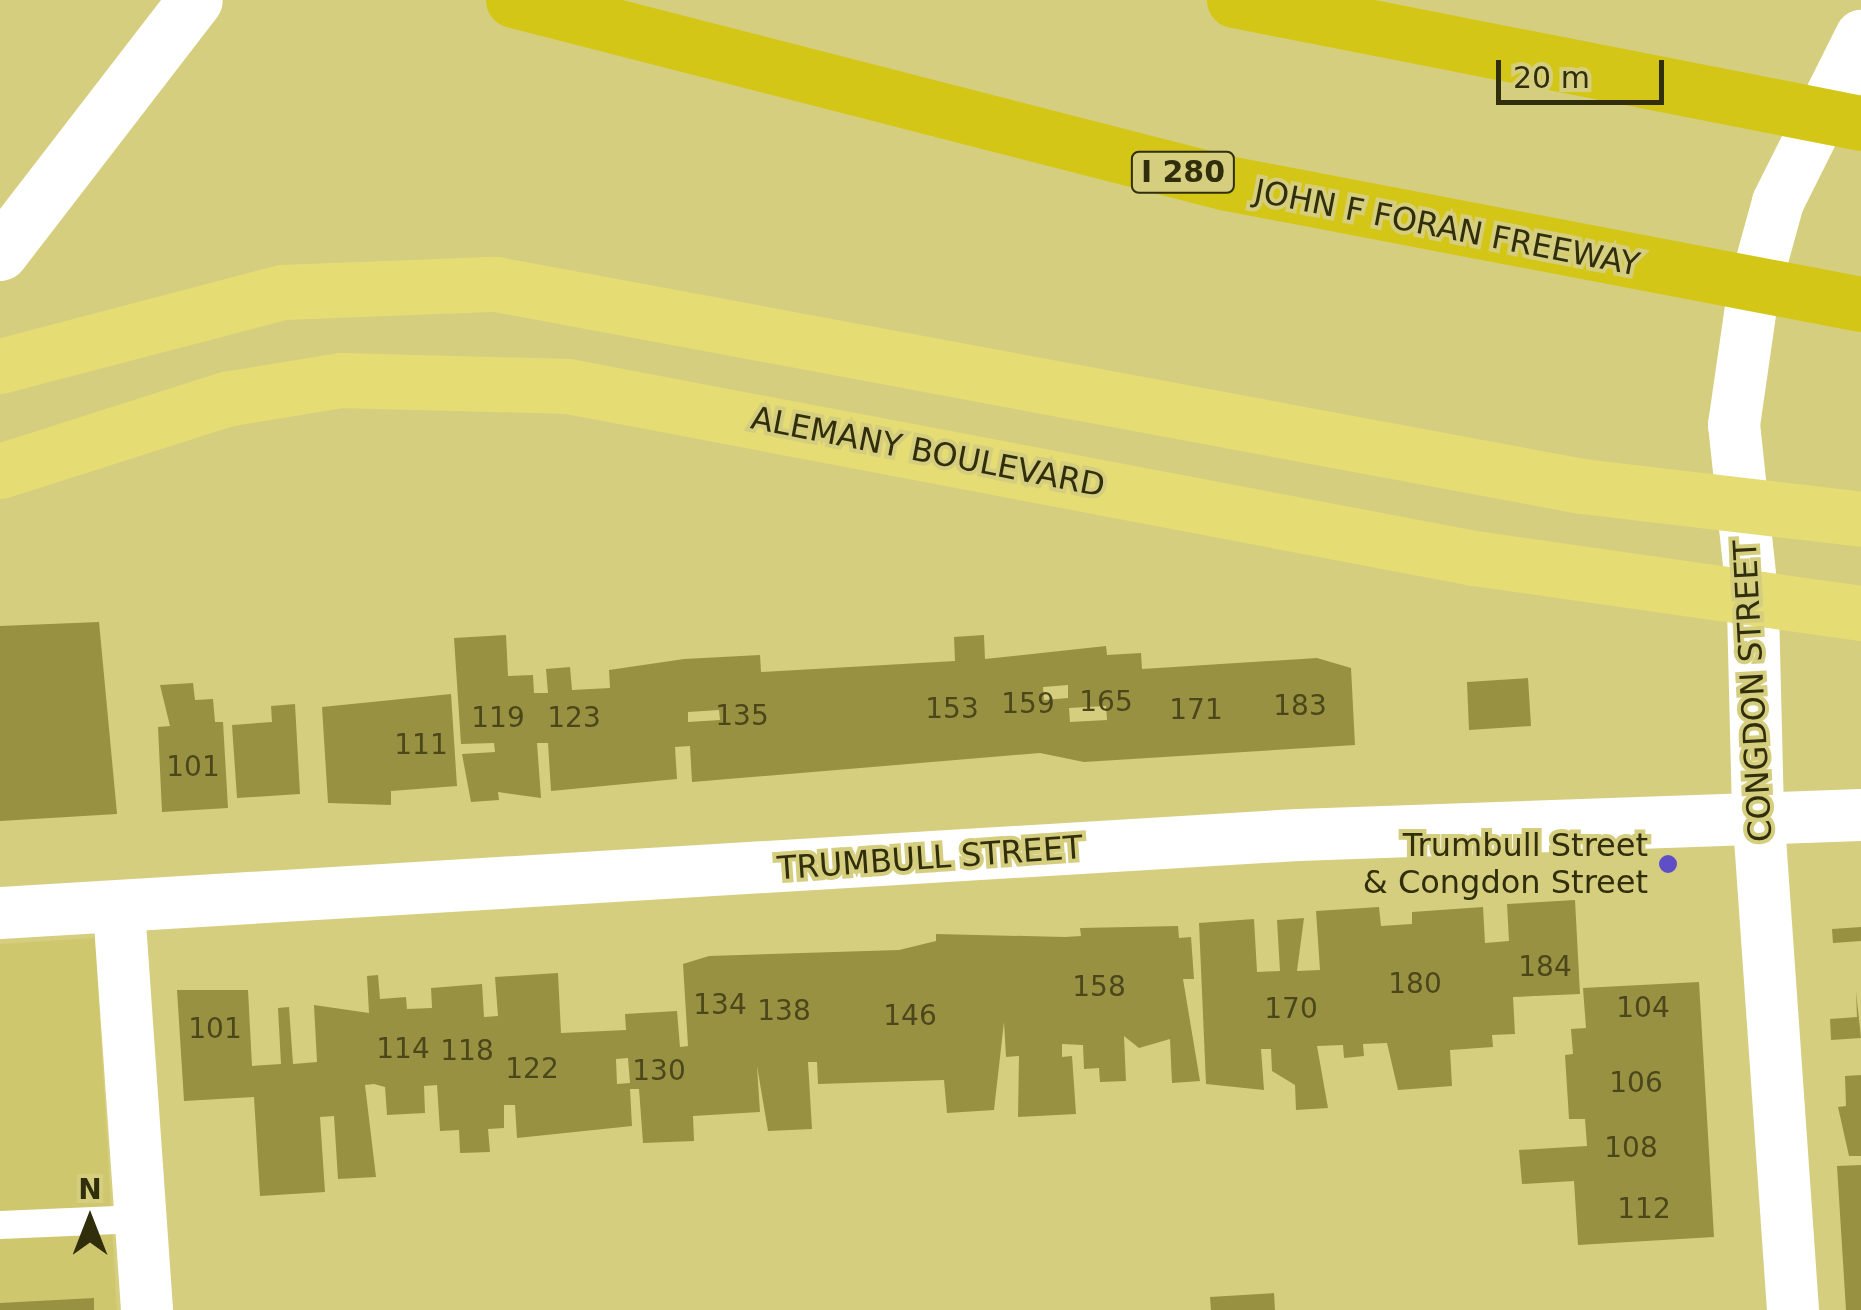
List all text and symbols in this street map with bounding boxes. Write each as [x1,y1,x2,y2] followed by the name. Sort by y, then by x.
[1501,40,1668,102] scale bar
[1513,60,1590,95] text: 20 m
[1130,147,1236,197] road number: I 280
[1251,172,1643,284] street label: JOHN F FORAN FREEWAY
[748,399,1108,505] street label: ALEMANY BOULEVARD
[1726,539,1780,843] street label: CONGDON STREET
[1079,685,1133,719] house number: 165
[1001,687,1055,721] house number: 159
[1273,689,1327,723] house number: 183
[925,692,979,726] house number: 153
[1169,693,1223,727] house number: 171
[715,699,769,733] house number: 135
[471,701,525,735] house number: 119
[547,701,601,735] house number: 123
[394,728,448,762] house number: 111
[166,750,220,784] house number: 101
[1363,827,1648,902] place label: Trumbull Street & Congdon Street
[776,828,1084,888] street label: TRUMBULL STREET
[1657,853,1679,875] marker: Trumbull Street & Congdon Street
[1518,950,1572,984] house number: 184
[1388,967,1442,1001] house number: 180
[1072,970,1126,1004] house number: 158
[693,988,747,1022] house number: 134
[1616,991,1670,1025] house number: 104
[1264,992,1318,1026] house number: 170
[757,994,811,1028] house number: 138
[883,999,937,1033] house number: 146
[188,1012,242,1046] house number: 101
[376,1032,430,1066] house number: 114
[440,1034,494,1068] house number: 118
[505,1052,559,1086] house number: 122
[632,1054,686,1088] house number: 130
[1609,1066,1663,1100] house number: 106
[1604,1131,1658,1165] house number: 108
[40,1170,140,1270] north arrow
[78,1173,102,1206] text: N
[1617,1192,1671,1226] house number: 112

